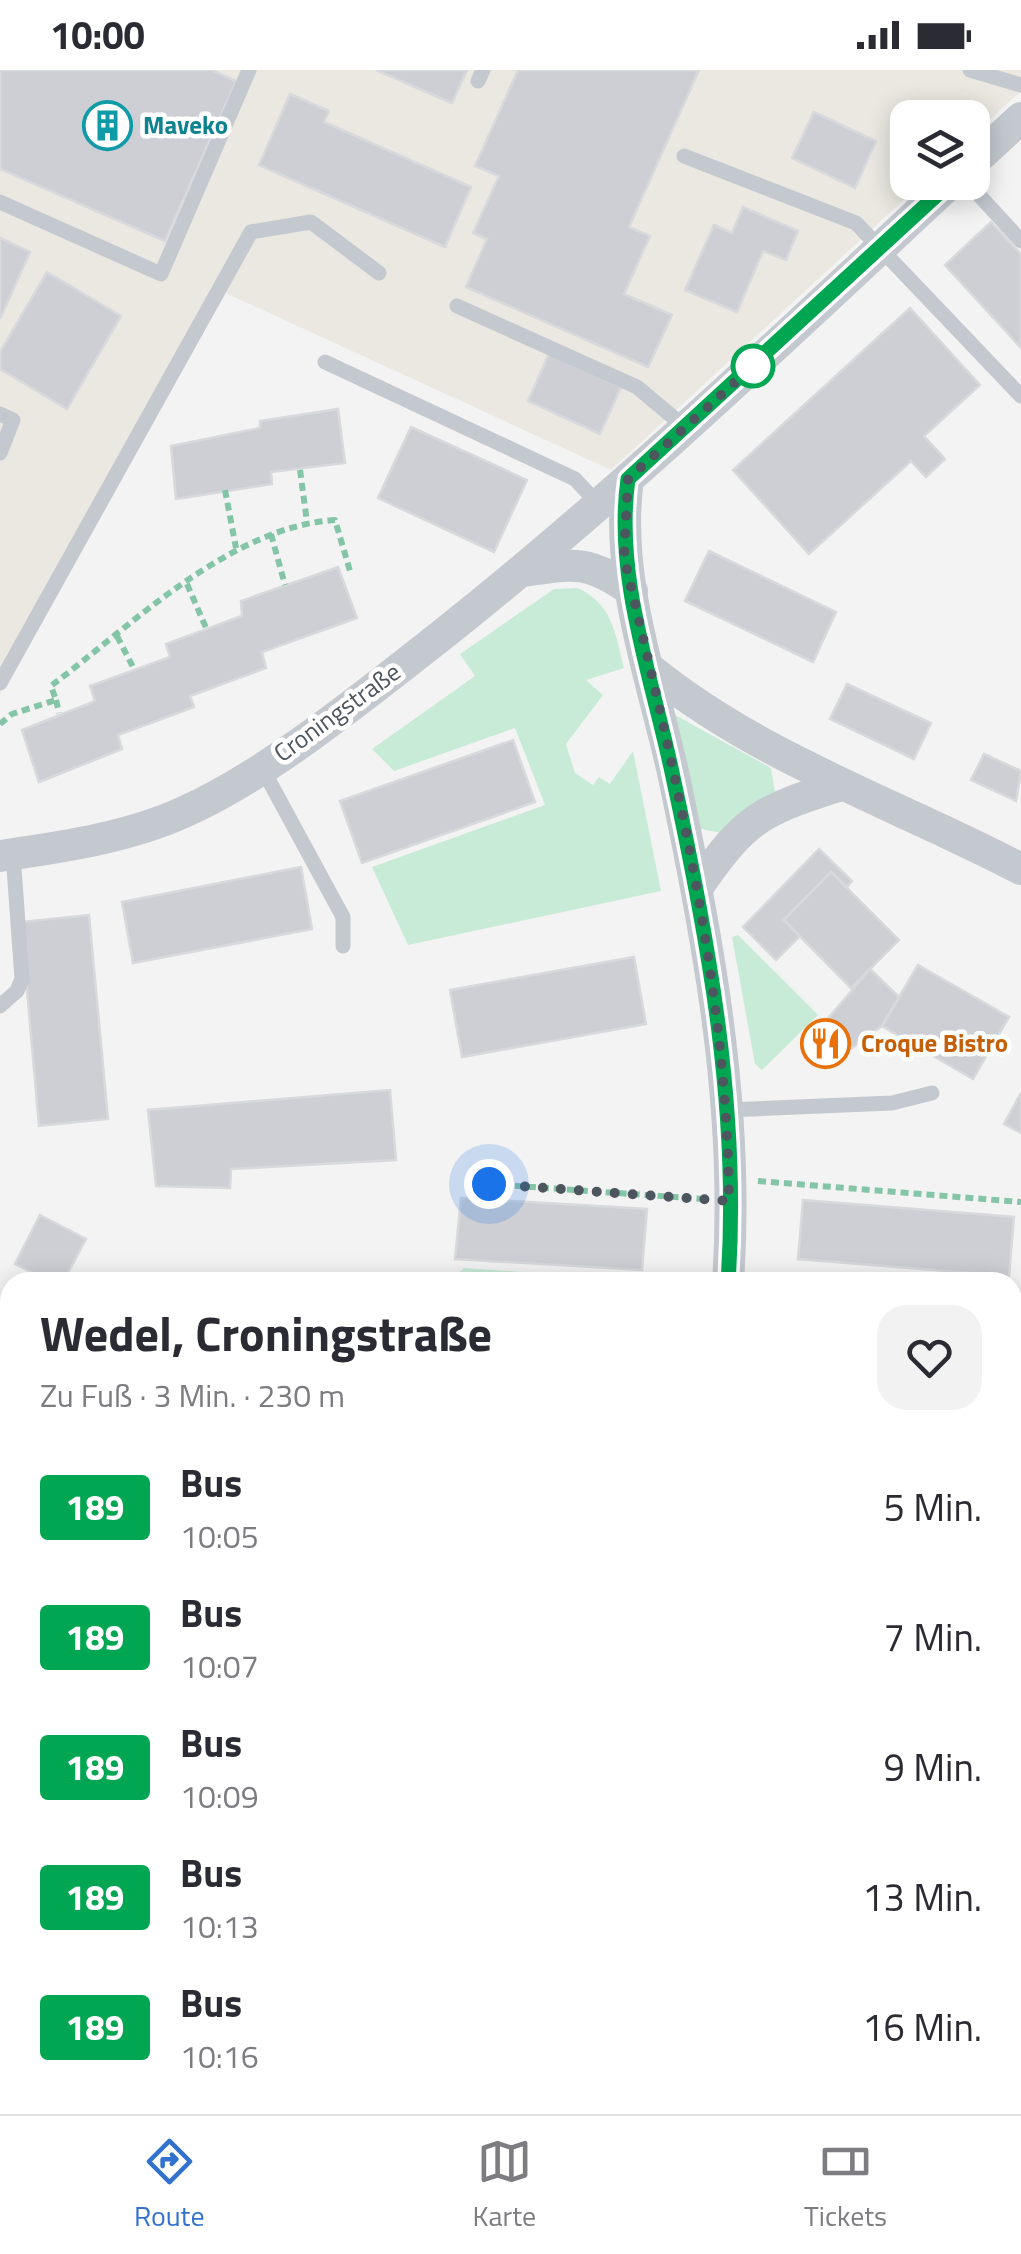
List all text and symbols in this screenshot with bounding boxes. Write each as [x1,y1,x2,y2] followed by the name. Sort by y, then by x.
[50,6,145,64] text: 10:00
[82,99,134,151] building icon: Maveko
[890,100,990,200] map controls
[890,100,990,200] button: layers
[143,106,228,144] place label: Maveko
[732,345,774,387] unlabelled marker
[266,653,408,771] street label: Croningstraße
[800,1017,852,1069] restaurant icon: Croque Bistro
[861,1024,1008,1062] place label: Croque Bistro
[464,1159,514,1209] your location
[40,1297,492,1370] text: Wedel, Croningstraße
[877,1305,982,1410] button: heart
[40,1371,345,1419] text: Zu Fuß · 3 Min. · 230 m
[180,1454,242,1512] text: Bus
[884,1478,982,1536] text: 5 Min.
[66,1480,124,1534] text: 189
[180,1512,259,1560] text: 10:05
[180,1584,242,1642] text: Bus
[884,1608,982,1666] text: 7 Min.
[66,1610,124,1664] text: 189
[180,1642,259,1690] text: 10:07
[180,1714,242,1772] text: Bus
[884,1738,982,1796] text: 9 Min.
[66,1740,124,1794] text: 189
[180,1772,259,1820] text: 10:09
[180,1844,242,1902] text: Bus
[862,1868,982,1926] text: 13 Min.
[66,1870,124,1924] text: 189
[180,1902,259,1950] text: 10:13
[180,1974,242,2032] text: Bus
[862,1998,982,2056] text: 16 Min.
[66,2000,124,2054] text: 189
[180,2032,259,2080] text: 10:16
[134,2134,205,2237] tab: Route
[472,2134,536,2237] tab: Karte
[804,2134,887,2237] tab: Tickets

